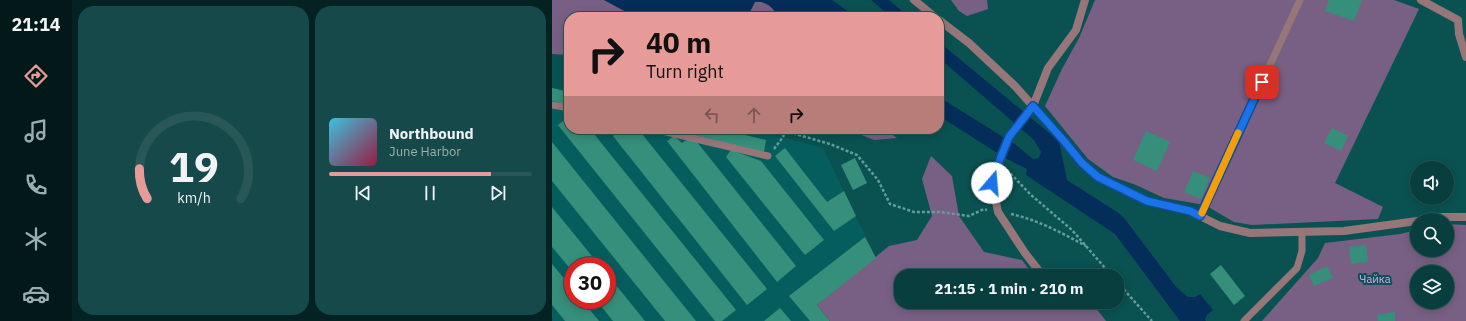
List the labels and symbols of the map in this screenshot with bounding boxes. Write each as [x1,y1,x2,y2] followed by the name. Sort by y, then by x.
[1245,65,1279,99] pin
[971,162,1013,204] position arrow
[564,257,616,309] speed limit sign: 30
[1359,272,1391,286] park label: Чайка

